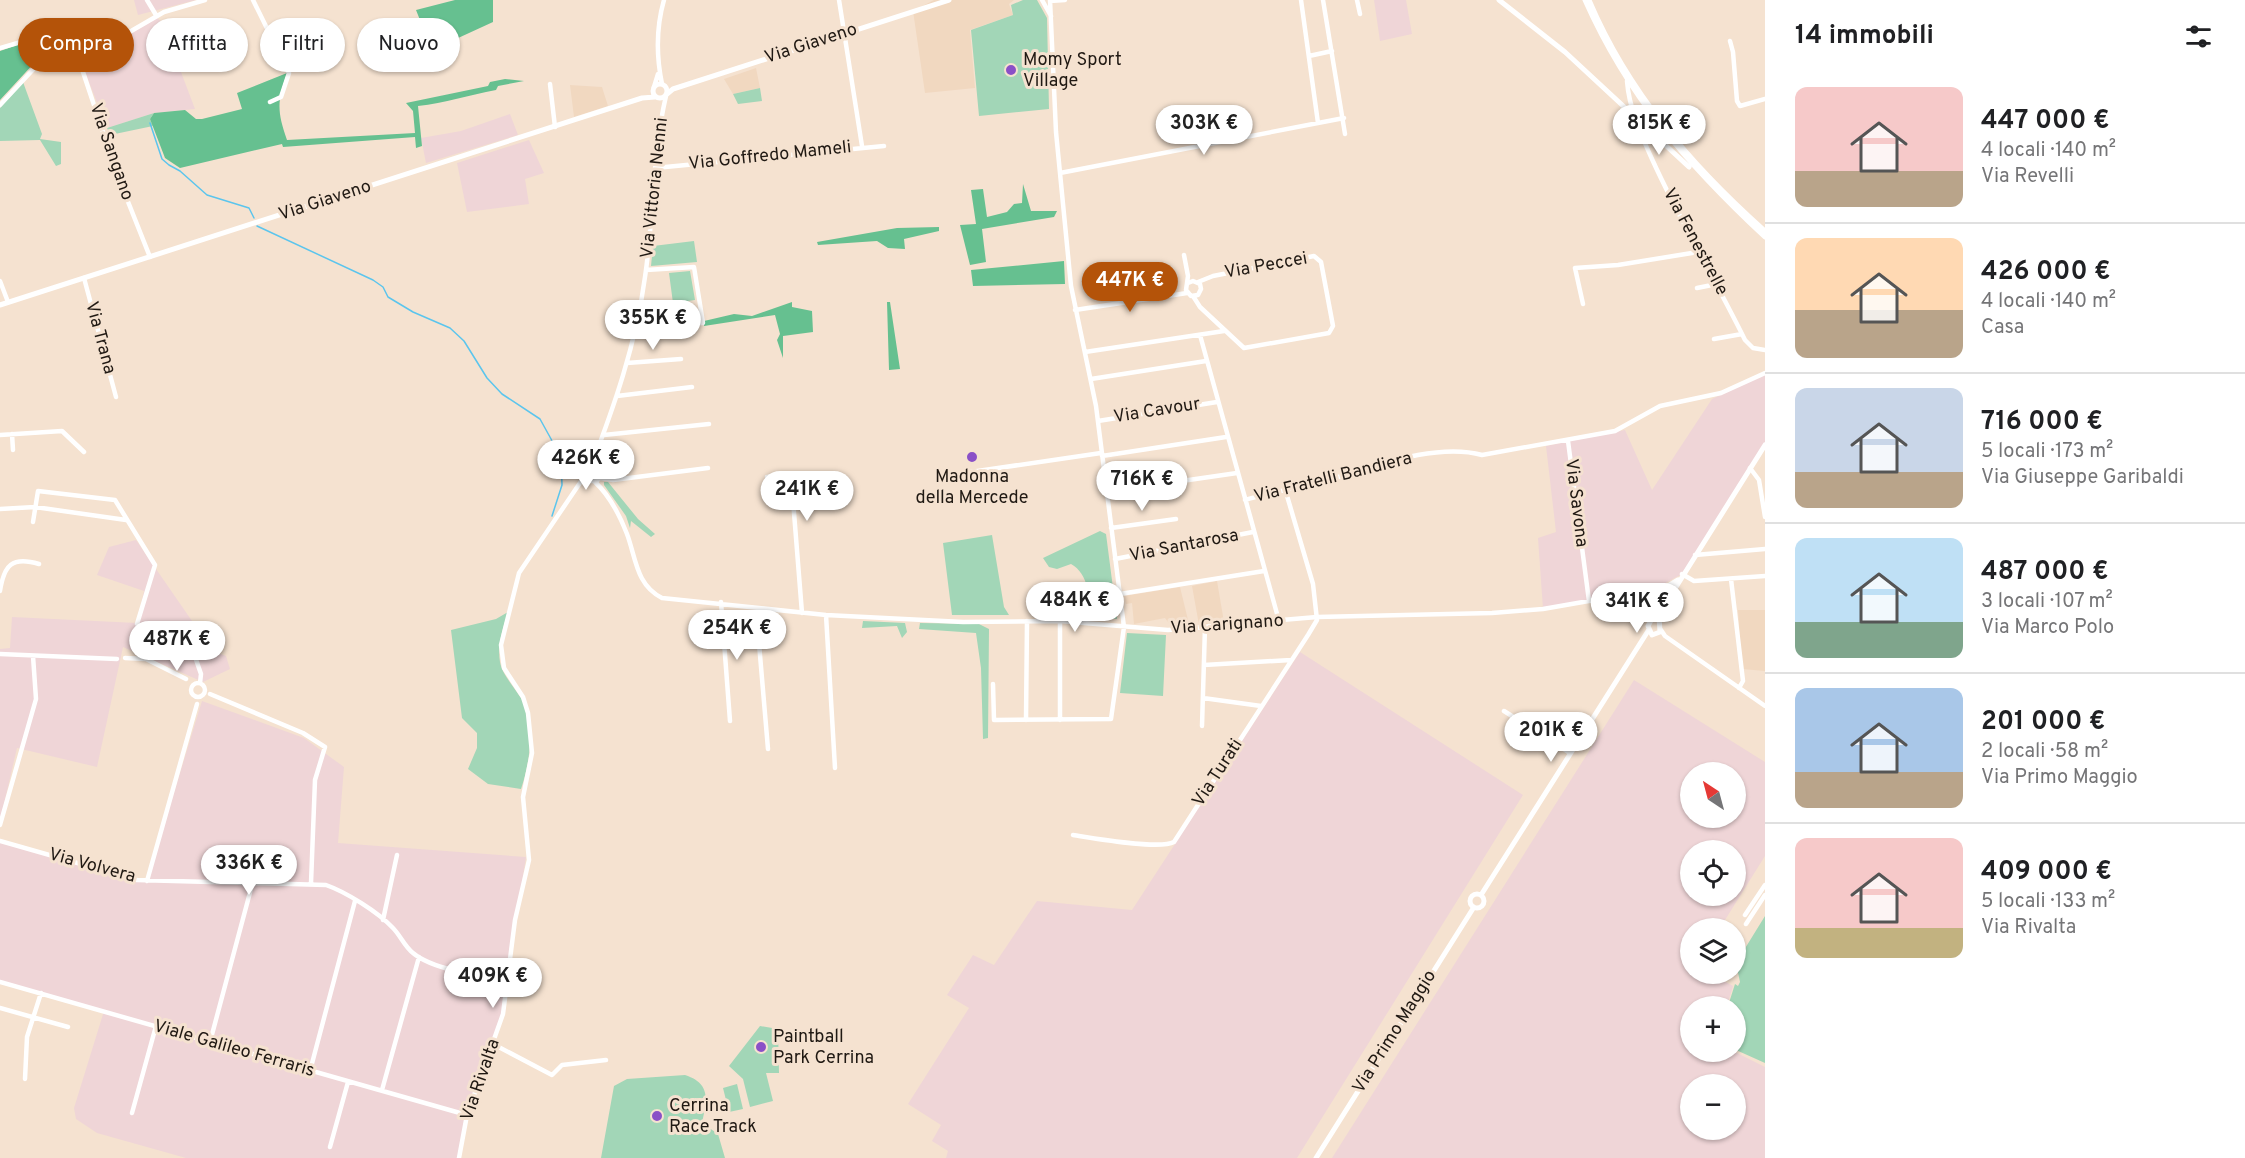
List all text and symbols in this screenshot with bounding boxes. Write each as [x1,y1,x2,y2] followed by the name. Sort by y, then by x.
[18,18,134,72] chip: Compra
[146,18,248,72] chip: Affitta
[260,18,345,72] chip: Filtri
[357,18,460,72] chip: Nuovo
[762,18,860,70] street label: Via Giaveno
[1795,20,1934,53] text: 14 immobili
[2182,20,2215,53] icon: filters
[1023,49,1122,93] place label: Momy Sport Village
[1004,63,1018,77] marker: Momy Sport Village
[84,100,138,204] street label: Via Sangano
[1155,105,1253,156] pin: 303K €
[1610,105,1708,156] pin: 815K €
[1981,105,2109,138] text: 447 000 €
[1170,111,1238,137] text: 303K €
[1627,111,1691,137] text: 815K €
[1843,111,1915,183] icon: home
[636,116,674,260] street label: Via Vittoria Nenni
[687,136,853,176] street label: Via Goffredo Mameli
[1981,138,2116,164] text: 4 locali · 140 m²
[1981,164,2074,190] text: Via Revelli
[276,175,374,227] street label: Via Giaveno
[1657,184,1733,300] street label: Via Fenestrelle
[1223,247,1309,285] street label: Via Peccei
[1981,256,2111,289] text: 426 000 €
[1081,262,1179,313] pin: 447K €
[1843,262,1915,334] icon: home
[1096,268,1164,294] text: 447K €
[1981,289,2116,315] text: 4 locali · 140 m²
[79,299,121,377] street label: Via Trana
[604,300,702,351] pin: 355K €
[619,306,687,332] text: 355K €
[1981,315,2024,341] text: Casa
[1112,393,1202,429] street label: Via Cavour
[1981,406,2103,439] text: 716 000 €
[1843,412,1915,484] icon: home
[1981,439,2113,465] text: 5 locali · 173 m²
[537,440,635,491] pin: 426K €
[551,446,621,472] text: 426K €
[1252,447,1414,509] street label: Via Fratelli Bandiera
[965,450,979,464] marker: Madonna della Mercede
[1559,457,1593,549] street label: Via Savona
[1093,461,1191,512] pin: 716K €
[1981,465,2184,491] text: Via Giuseppe Garibaldi
[916,466,1028,510] place label: Madonna della Mercede
[1110,467,1174,493] text: 716K €
[758,471,856,522] pin: 241K €
[775,477,839,503] text: 241K €
[1127,524,1241,568] street label: Via Santarosa
[1981,556,2108,589] text: 487 000 €
[1843,562,1915,634] icon: home
[1026,582,1124,633] pin: 484K €
[1588,583,1686,634] pin: 341K €
[1040,588,1110,614] text: 484K €
[1605,589,1669,615] text: 341K €
[1981,589,2113,615] text: 3 locali · 107 m²
[688,610,786,661] pin: 254K €
[1170,610,1284,640] street label: Via Carignano
[1981,615,2114,641] text: Via Marco Polo
[702,616,772,642] text: 254K €
[128,621,226,672] pin: 487K €
[143,627,211,653] text: 487K €
[1981,706,2105,739] text: 201 000 €
[1502,712,1600,763] pin: 201K €
[1843,712,1915,784] icon: home
[1518,718,1584,744] text: 201K €
[1188,735,1248,811] street label: Via Turati
[1981,739,2108,765] text: 2 locali · 58 m²
[1680,762,1746,828] north arrow
[1680,762,1746,1140] map controls
[1981,765,2138,791] text: Via Primo Maggio
[1680,840,1746,906] button: locate
[46,843,138,889] street label: Via Volvera
[200,845,298,896] pin: 336K €
[215,851,283,877] text: 336K €
[1981,856,2112,889] text: 409 000 €
[1843,862,1915,934] icon: home
[1981,889,2115,915] text: 5 locali · 133 m²
[1981,915,2076,941] text: Via Rivalta
[1680,918,1746,984] button: layers
[444,958,542,1009] pin: 409K €
[458,964,528,990] text: 409K €
[1348,966,1442,1098] street label: Via Primo Maggio
[1680,996,1746,1062] button: +
[151,1015,317,1083] street label: Viale Galileo Ferraris
[773,1026,874,1070] place label: Paintball Park Cerrina
[456,1036,506,1124] street label: Via Rivalta
[754,1040,768,1054] marker: Paintball Park Cerrina
[1680,1074,1746,1140] button: −
[669,1095,757,1139] place label: Cerrina Race Track
[650,1109,664,1123] marker: Cerrina Race Track

